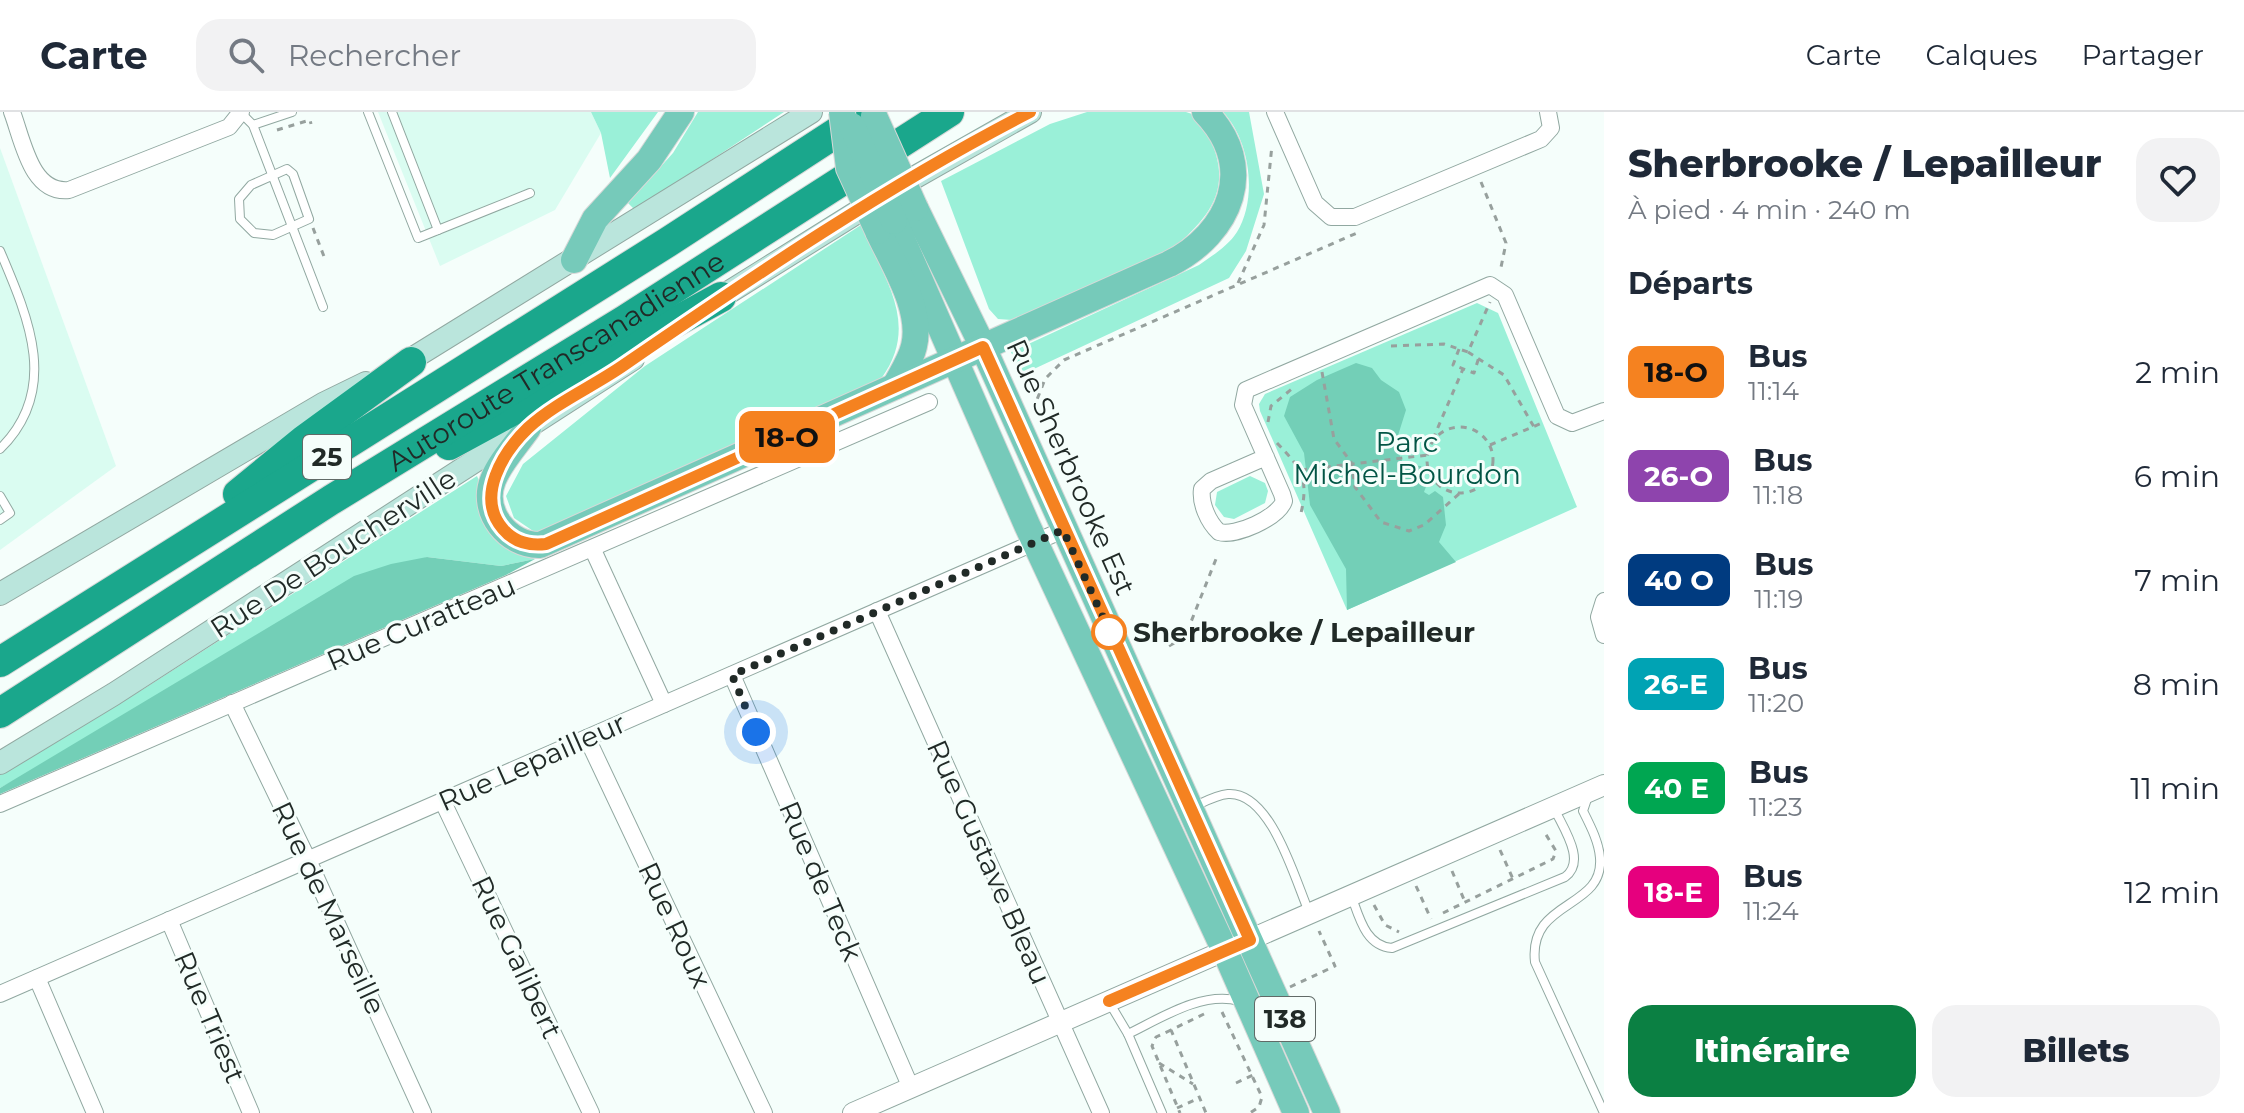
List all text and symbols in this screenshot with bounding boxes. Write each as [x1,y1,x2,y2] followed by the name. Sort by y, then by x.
[196,19,756,91] search box
[40,32,148,79] text: Carte
[224,33,268,77] icon: search
[288,37,461,74] text: Rechercher
[1806,38,1881,72] text: Carte
[1925,38,2037,72] text: Calques
[2081,38,2204,72] text: Partager
[2136,138,2220,222] button: heart
[1628,140,2102,187] text: Sherbrooke / Lepailleur
[1628,194,1911,226] text: À pied · 4 min · 240 m
[381,244,731,478] street label: Autoroute Transcanadienne
[1628,265,1753,302] text: Départs
[999,334,1143,600] street label: Rue Sherbrooke Est
[1748,338,1808,375] text: Bus
[2135,354,2220,391] text: 2 min
[1644,355,1708,389] text: 18-O
[1748,375,1799,407] text: 11:14
[731,411,843,463] line badge: 18-O
[755,420,819,454] text: 18-O
[1293,425,1521,491] park label: Parc Michel-Bourdon
[303,435,351,479] road number: 25
[1753,442,1813,479] text: Bus
[2134,458,2220,495] text: 6 min
[1644,459,1713,493] text: 26-O
[204,461,462,645] street label: Rue De Boucherville
[1753,479,1803,511] text: 11:18
[1754,546,1813,583] text: Bus
[2134,562,2220,599] text: 7 min
[1644,563,1714,597] text: 40 O
[322,568,520,678] street label: Rue Curatteau
[1754,583,1803,615] text: 11:19
[1092,615,1126,649] marker: Sherbrooke / Lepailleur
[1133,615,1475,649] place label: Sherbrooke / Lepailleur
[1748,650,1808,687] text: Bus
[2133,666,2220,703] text: 8 min
[1644,667,1708,701] text: 26-E
[1748,687,1804,719] text: 11:20
[433,705,631,819] street label: Rue Lepailleur
[736,712,776,752] your location
[920,735,1058,989] street label: Rue Gustave Bleau
[1749,754,1809,791] text: Bus
[2130,770,2220,807] text: 11 min
[1644,771,1709,805] text: 40 E
[1749,791,1803,823] text: 11:23
[265,796,393,1020] street label: Rue de Marseille
[772,796,870,966] street label: Rue de Teck
[631,857,719,993] street label: Rue Roux
[1743,858,1803,895] text: Bus
[465,870,569,1044] street label: Rue Galibert
[2124,874,2220,911] text: 12 min
[1644,875,1703,909] text: 18-E
[1743,895,1799,927] text: 11:24
[167,946,253,1088] street label: Rue Triest
[1255,997,1315,1041] road number: 138
[1628,1005,1916,1097] button: Itinéraire
[1932,1005,2220,1097] button: Billets

